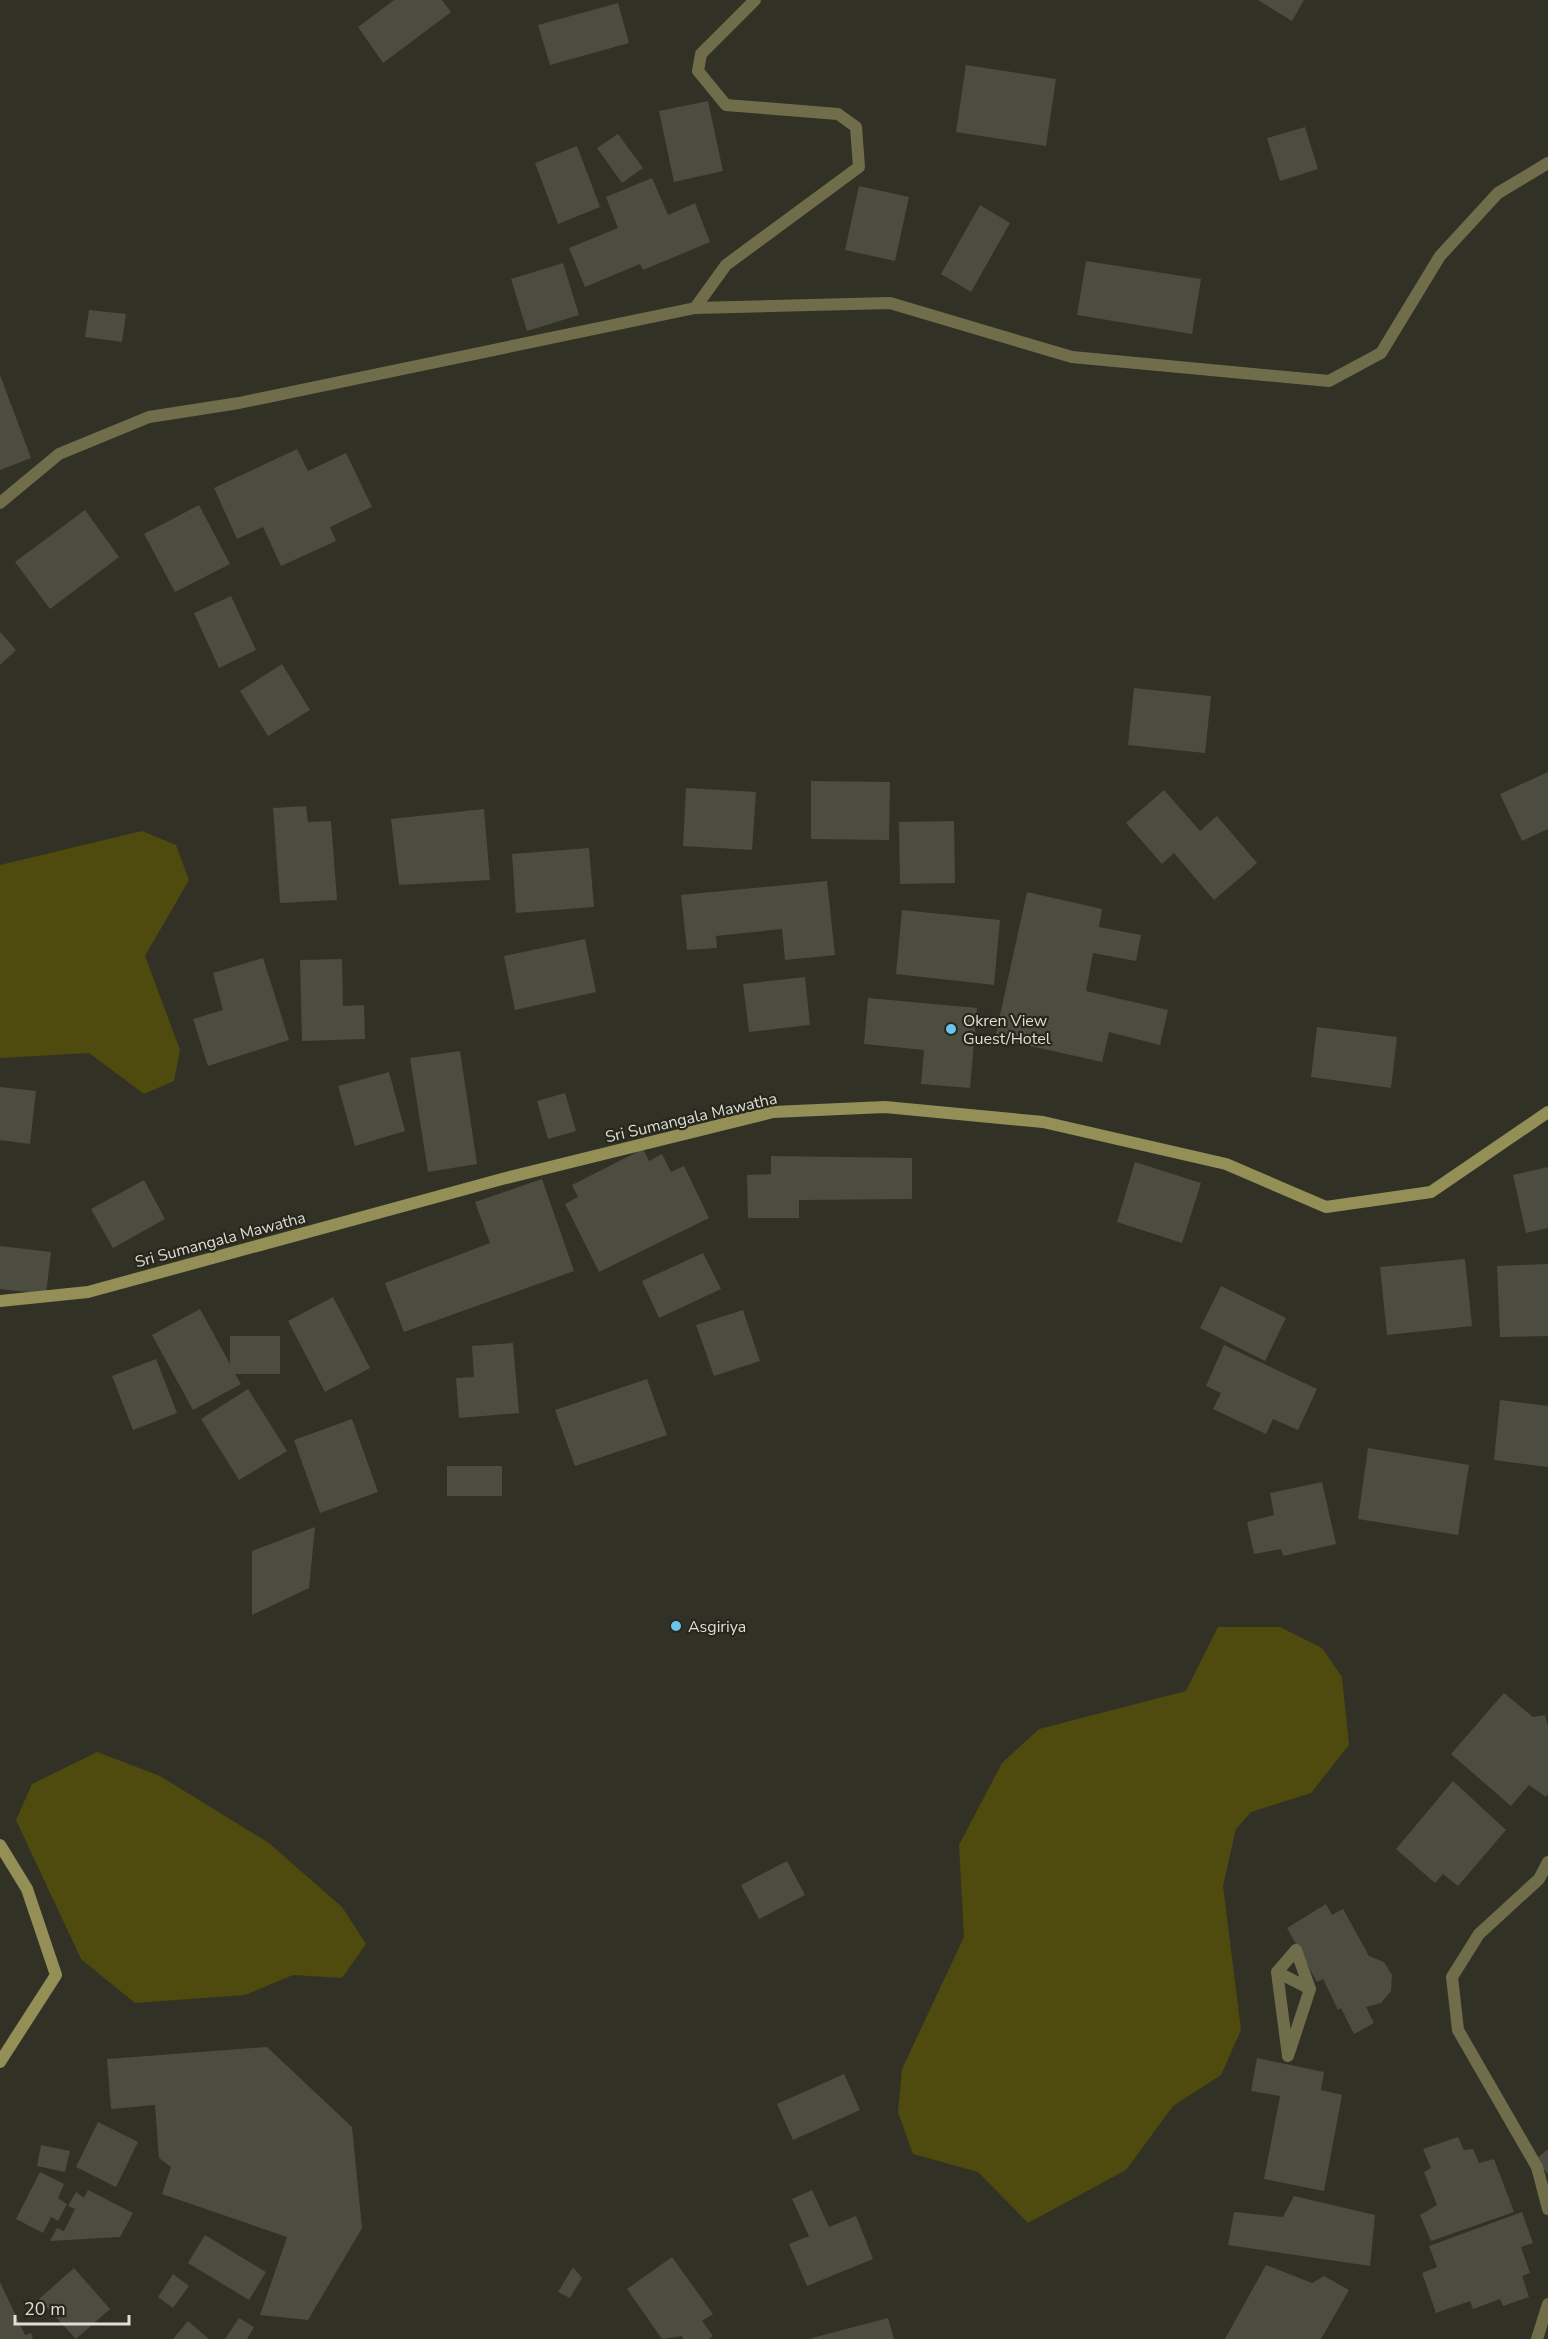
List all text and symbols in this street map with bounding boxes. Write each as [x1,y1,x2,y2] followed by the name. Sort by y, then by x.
[963,1010,1051,1050] place label: Okren View Guest/Hotel
[944,1022,958,1036] marker: Okren View Guest/Hotel
[603,1087,779,1148] street label: Sri Sumangala Mawatha
[133,1207,308,1273] street label: Sri Sumangala Mawatha
[688,1616,746,1638] place label: Asgiriya
[669,1619,683,1633] marker: Asgiriya
[15,2288,129,2326] scale bar
[24,2297,66,2321] text: 20 m

